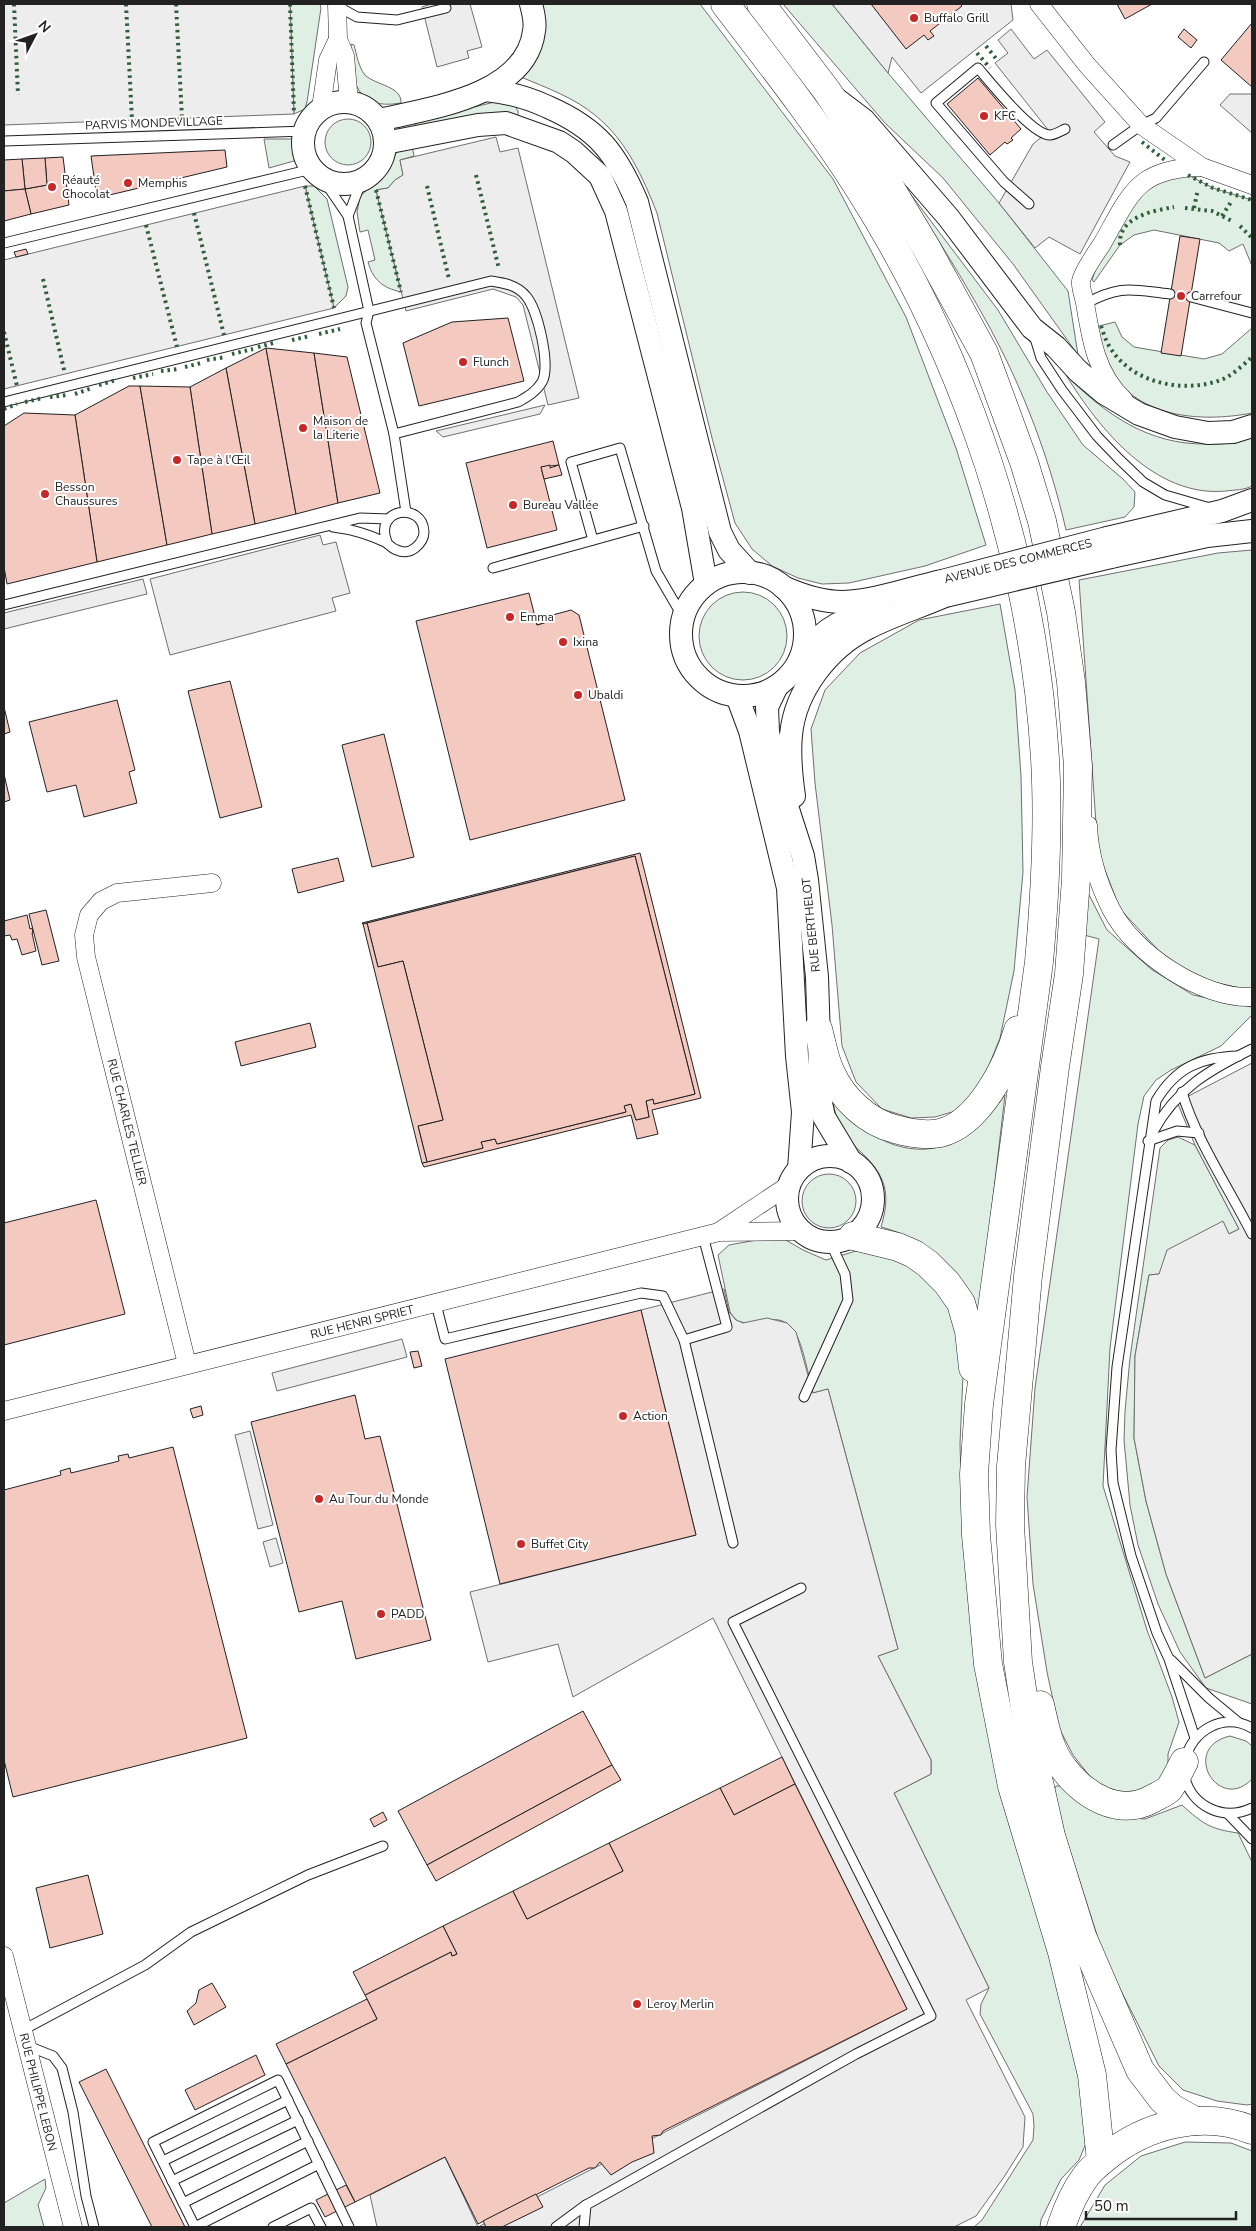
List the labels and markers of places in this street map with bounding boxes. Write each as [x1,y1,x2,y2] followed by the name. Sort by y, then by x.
[924,10,990,26] place label: Buffalo Grill
[908,12,920,24] marker: Buffalo Grill
[994,108,1016,124] place label: KFC
[978,110,990,122] marker: KFC
[62,172,111,202] place label: Réauté Chocolat
[138,175,188,191] place label: Memphis
[122,177,134,189] marker: Memphis
[46,181,58,193] marker: Réauté Chocolat
[1191,288,1242,304] place label: Carrefour
[1175,290,1187,302] marker: Carrefour
[473,354,509,370] place label: Flunch
[457,356,469,368] marker: Flunch
[313,413,368,443] place label: Maison de la Literie
[297,422,309,434] marker: Maison de la Literie
[187,452,251,468] place label: Tape à l'Œil
[171,454,183,466] marker: Tape à l'Œil
[55,479,118,509] place label: Besson Chaussures
[39,488,51,500] marker: Besson Chaussures
[523,497,598,513] place label: Bureau Vallée
[507,499,519,511] marker: Bureau Vallée
[520,609,554,625] place label: Emma
[504,611,516,623] marker: Emma
[573,634,598,650] place label: Ixina
[557,636,569,648] marker: Ixina
[588,687,623,703] place label: Ubaldi
[572,689,584,701] marker: Ubaldi
[633,1408,668,1424] place label: Action
[617,1410,629,1422] marker: Action
[329,1491,429,1507] place label: Au Tour du Monde
[313,1493,325,1505] marker: Au Tour du Monde
[531,1536,589,1552] place label: Buffet City
[515,1538,527,1550] marker: Buffet City
[391,1606,424,1622] place label: PADD
[375,1608,387,1620] marker: PADD
[647,1996,714,2012] place label: Leroy Merlin
[631,1998,643,2010] marker: Leroy Merlin

